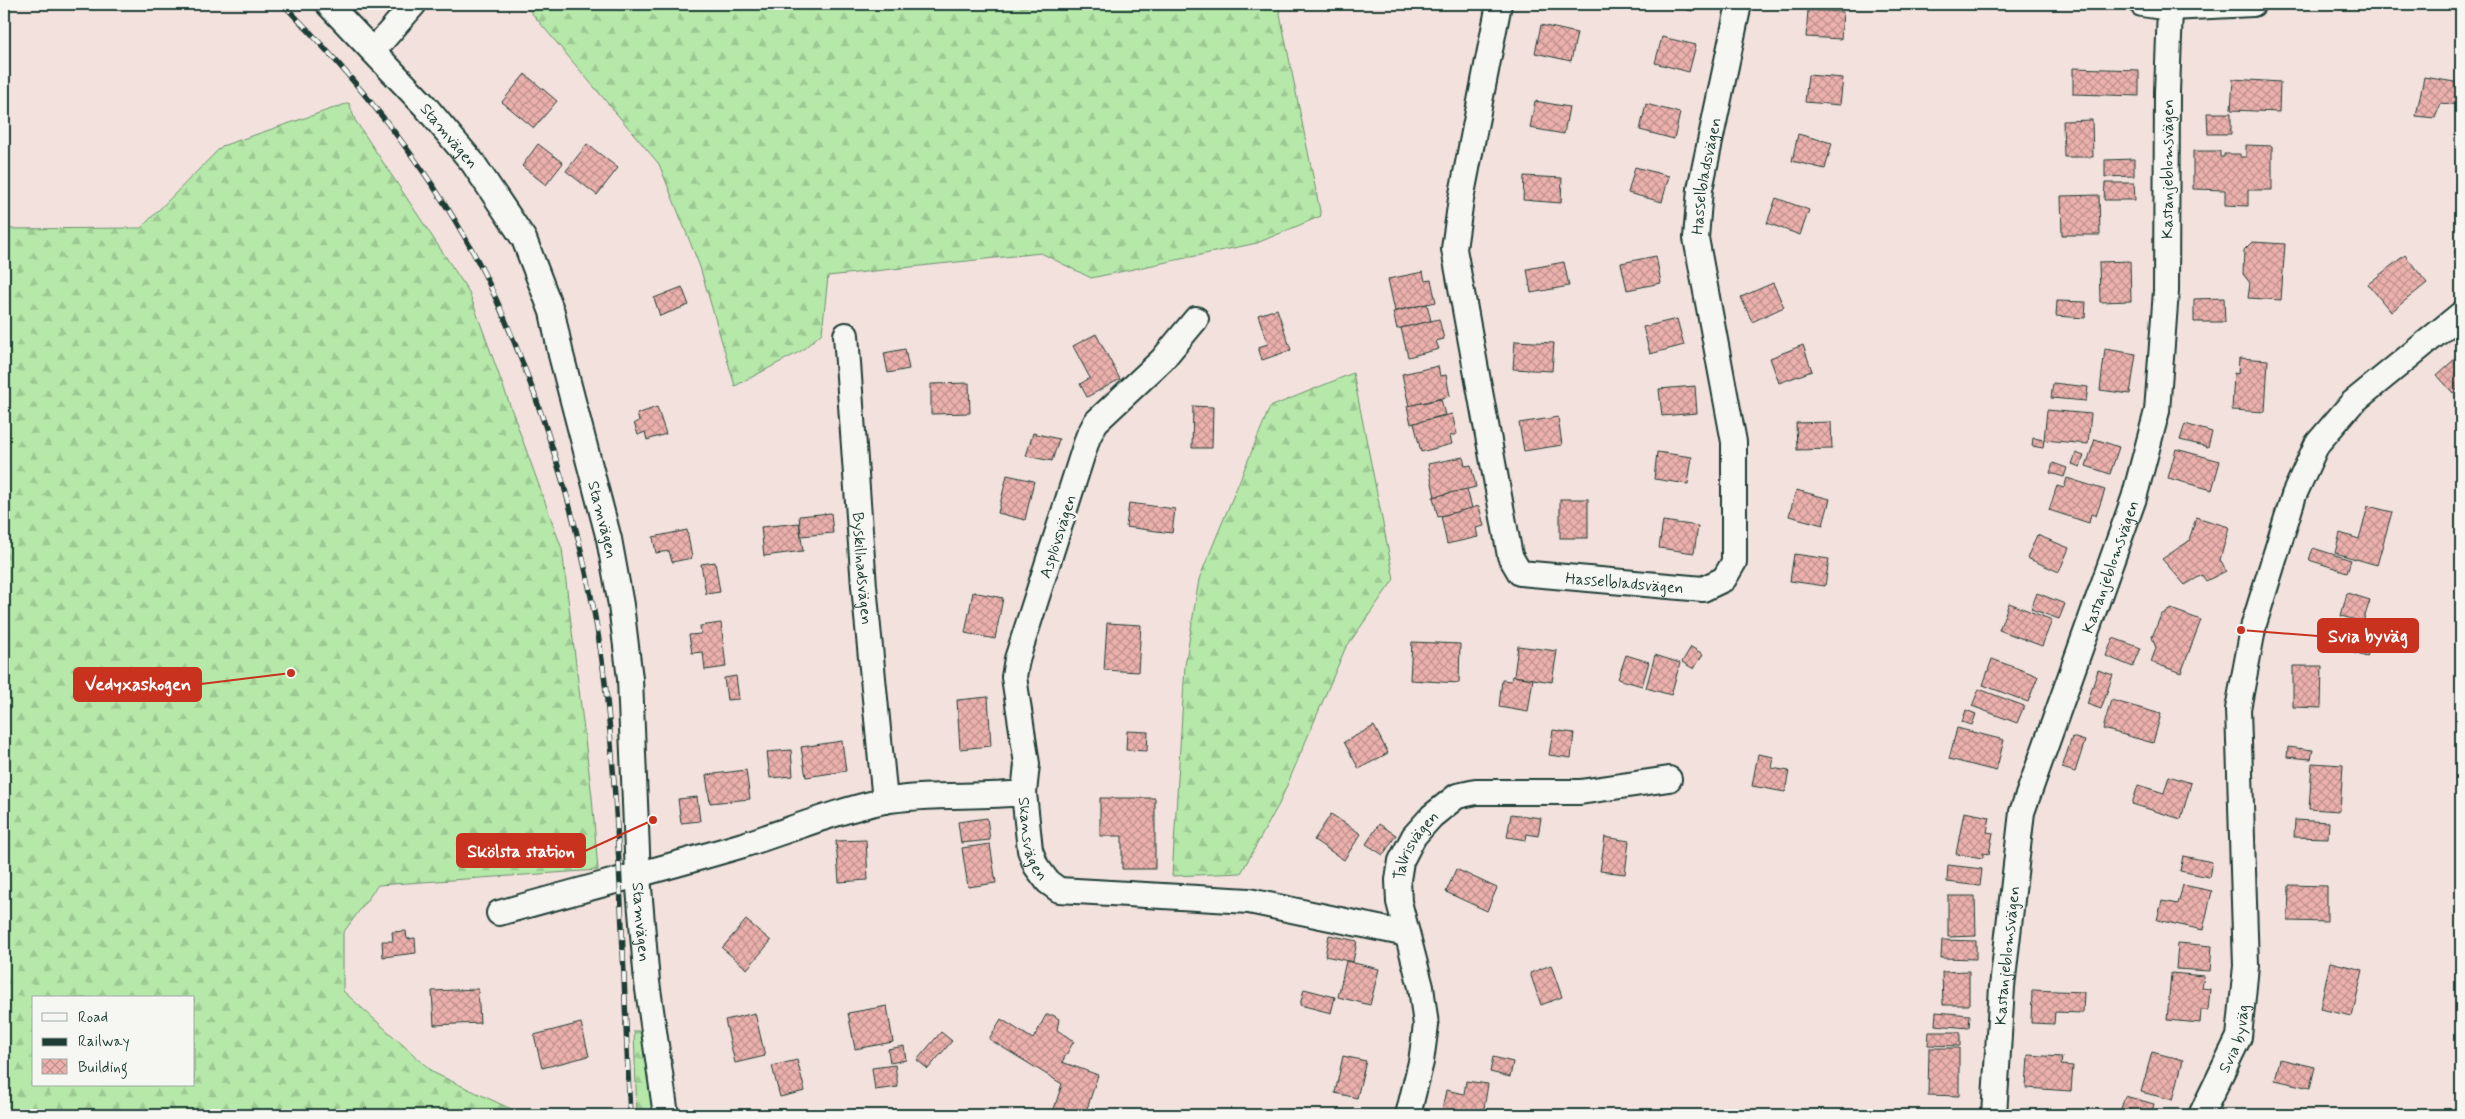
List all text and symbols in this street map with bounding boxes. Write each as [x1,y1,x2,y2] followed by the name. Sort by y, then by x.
[415,99,482,173] street label: Stamvägen
[2157,99,2179,239] street label: Kastanjeblomsvägen
[1687,116,1727,236] street label: Hasselbladsvägen
[582,479,621,561] street label: Stamvägen
[1035,492,1082,581] street label: Asplövsvägen
[2078,498,2144,636] street label: Kastanjeblomsvägen
[847,512,877,626] street label: Byskillnadsvägen
[1564,568,1685,599] street label: Hasselbladsvägen
[2318,619,2418,652] callout: Svia byväg
[2328,625,2408,649] text: Svia byväg
[74,668,201,701] callout: Vedyxaskogen
[85,673,191,697] text: Vedyxaskogen
[1012,796,1052,885] street label: Skansvägen
[1389,806,1443,881] street label: Tallrisvägen
[457,834,585,867] callout: Skölsta station
[467,840,575,864] text: Skölsta station
[627,882,654,963] street label: Stamvägen
[1991,885,2025,1026] street label: Kastanjeblomsvägen
[32,996,195,1086] legend
[2214,1003,2254,1077] street label: Svia byväg
[78,1008,108,1028] text: Road
[78,1032,130,1052] text: Railway
[78,1058,128,1079] text: Building

